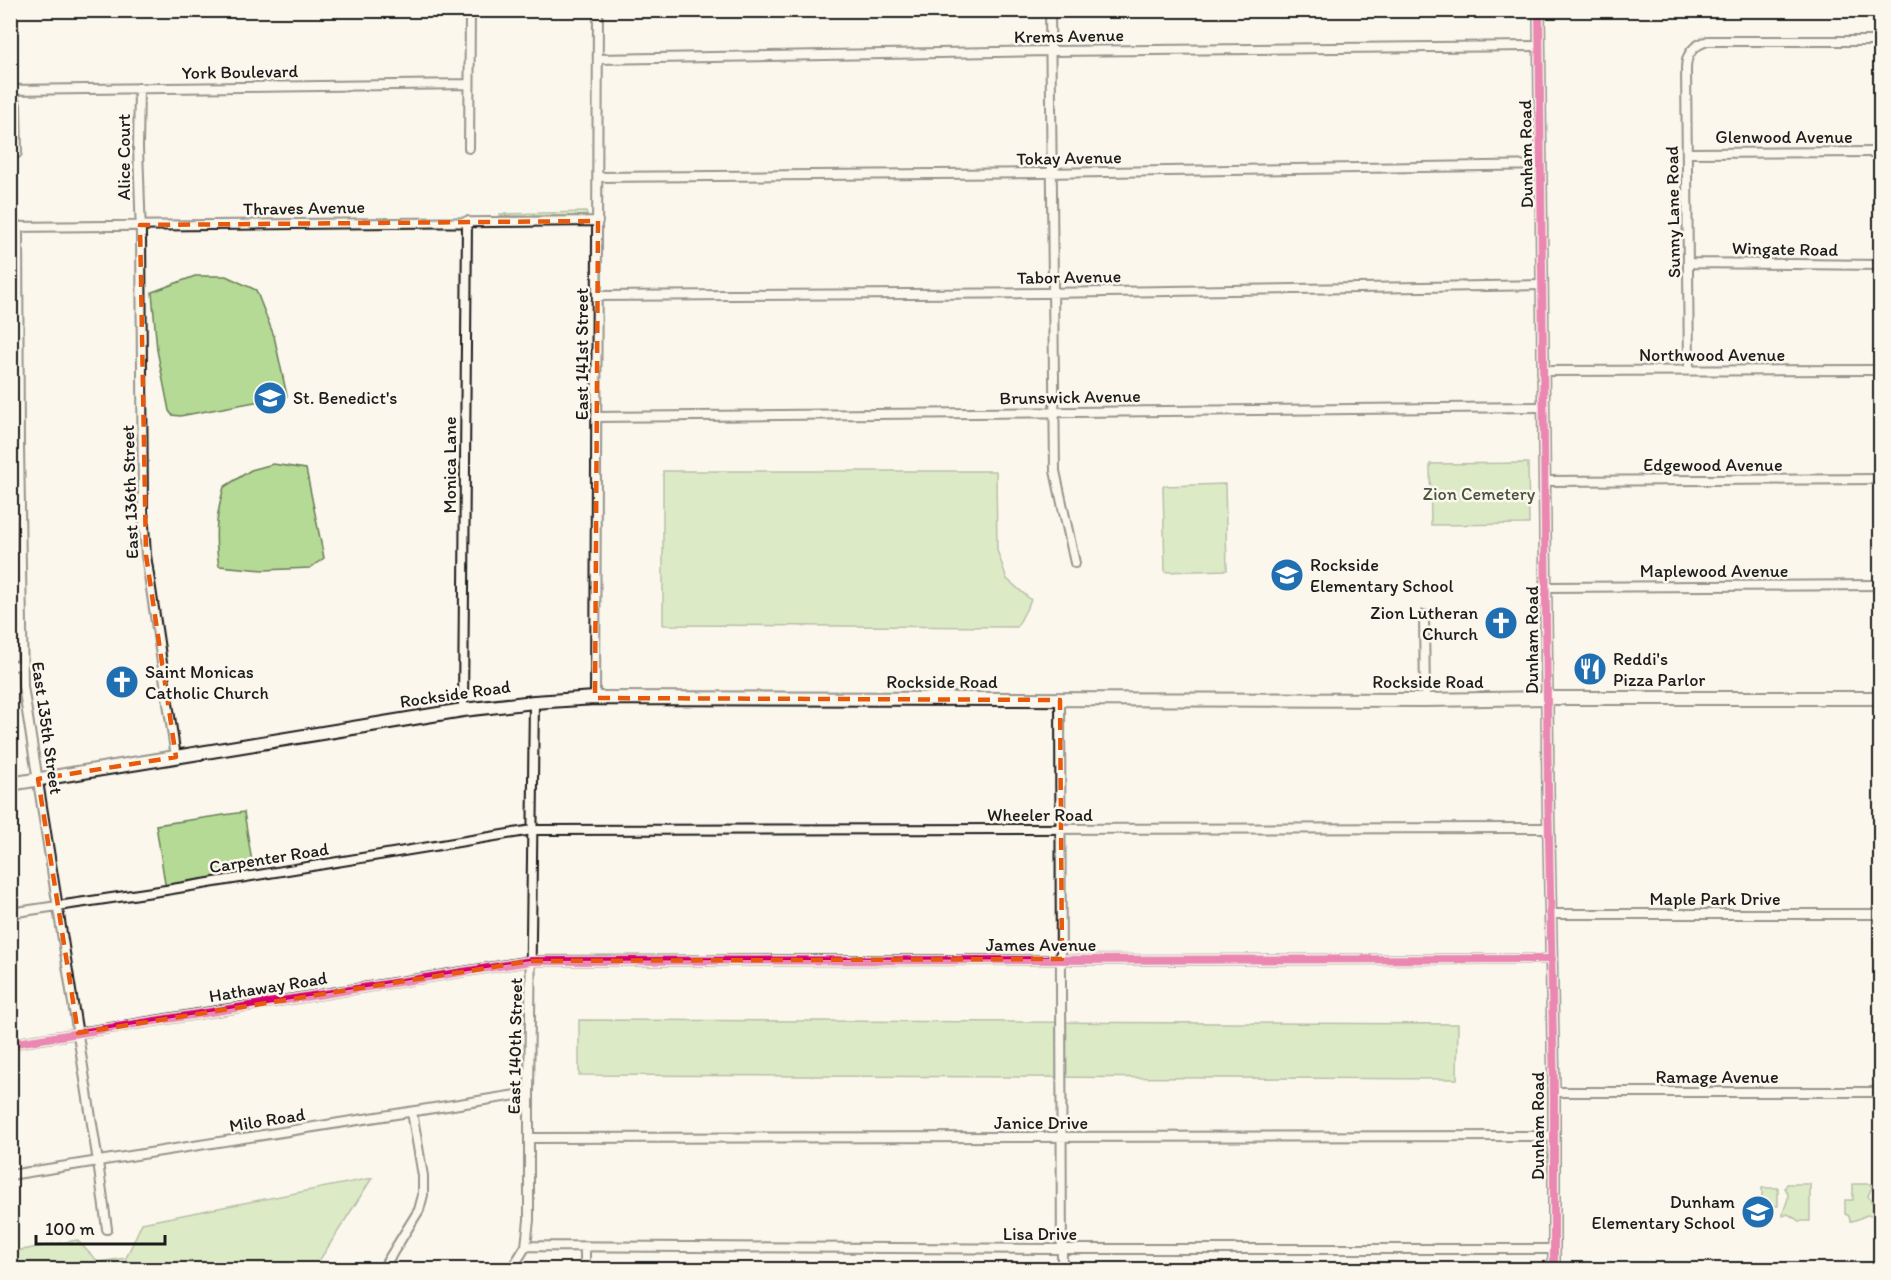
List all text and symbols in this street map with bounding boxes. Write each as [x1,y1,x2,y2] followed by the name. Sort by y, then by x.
[1014,24,1124,48] street label: Krems Avenue
[182,60,299,84] street label: York Boulevard
[1514,99,1538,209] street label: Dunham Road
[113,113,135,200] street label: Alice Court
[1715,126,1853,148] street label: Glenwood Avenue
[1661,145,1685,278] street label: Sunny Lane Road
[1016,146,1122,170] street label: Tokay Avenue
[243,196,365,220] street label: Thraves Avenue
[1732,237,1838,261] street label: Wingate Road
[1017,265,1121,289] street label: Tabor Avenue
[571,288,593,420] street label: East 141st Street
[1639,344,1785,366] street label: Northwood Avenue
[252,380,288,416] school or university icon: St. Benedict's
[999,385,1141,409] street label: Brunswick Avenue
[293,387,397,409] place label: St. Benedict's
[439,417,461,513] street label: Monica Lane
[117,424,143,559] street label: East 136th Street
[1643,454,1783,476] street label: Edgewood Avenue
[1423,483,1536,505] park label: Zion Cemetery
[1310,554,1454,597] place label: Rockside Elementary School
[1269,557,1305,593] school or university icon: Rockside Elementary School
[1640,560,1788,582] street label: Maplewood Avenue
[1521,586,1543,694] street label: Dunham Road
[1370,602,1478,645] place label: Zion Lutheran Church
[1483,605,1519,641] church icon: Zion Lutheran Church
[1613,648,1705,691] place label: Reddi's Pizza Parlor
[1572,651,1608,687] restaurant icon: Reddi's Pizza Parlor
[27,660,67,796] street label: East 135th Street
[145,661,269,704] place label: Saint Monicas Catholic Church
[104,664,140,700] church icon: Saint Monicas Catholic Church
[886,671,998,693] street label: Rockside Road
[1372,671,1484,693] street label: Rockside Road
[398,675,512,713] street label: Rockside Road
[987,804,1093,826] street label: Wheeler Road
[208,838,330,878] street label: Carpenter Road
[1649,888,1781,910] street label: Maple Park Drive
[986,934,1096,956] street label: James Avenue
[207,967,329,1007] street label: Hathaway Road
[503,977,527,1115] street label: East 140th Street
[1655,1066,1779,1088] street label: Ramage Avenue
[1527,1072,1549,1180] street label: Dunham Road
[228,1103,307,1137] street label: Milo Road
[994,1112,1088,1134] street label: Janice Drive
[1591,1191,1735,1234] place label: Dunham Elementary School
[1740,1194,1776,1230] school or university icon: Dunham Elementary School
[36,1208,165,1246] scale bar
[45,1218,95,1240] text: 100 m
[1003,1223,1077,1245] street label: Lisa Drive

